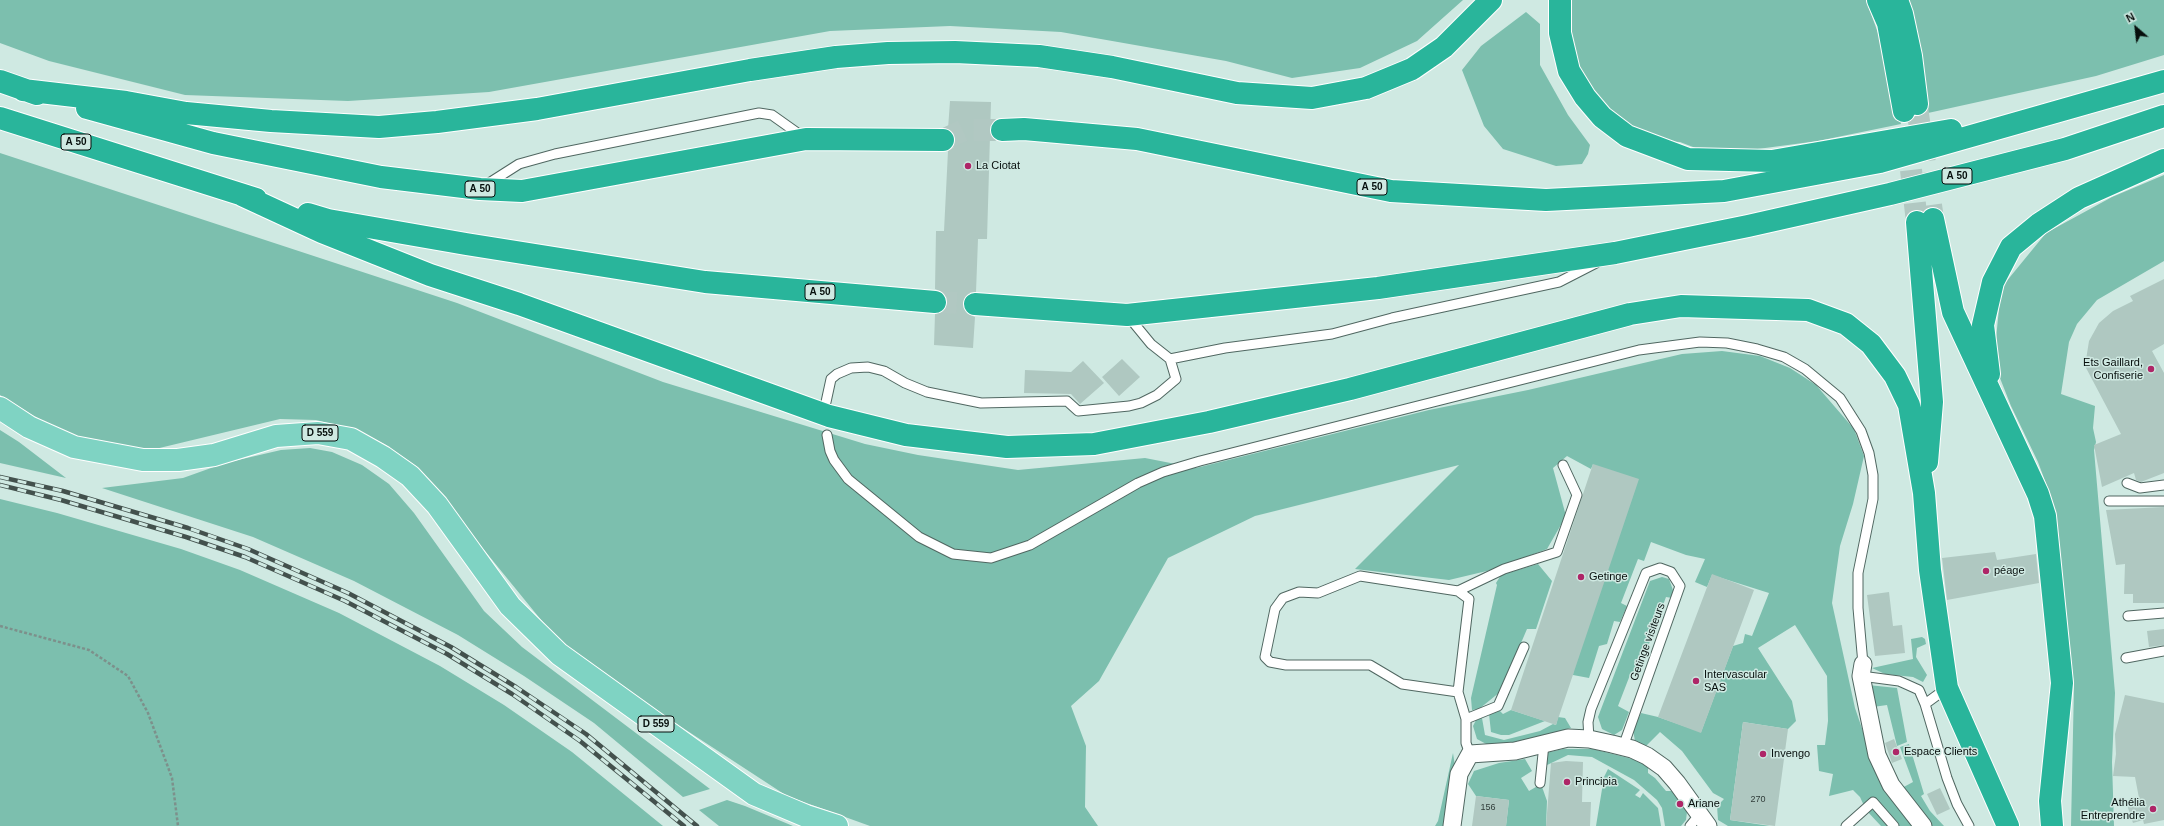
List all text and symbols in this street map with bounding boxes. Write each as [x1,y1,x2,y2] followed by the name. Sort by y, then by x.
[2116,8,2156,48] north arrow
[2124,10,2137,25] text: N
[61,134,91,150] road number: A 50
[976,159,1020,173] place label: La Ciotat
[963,161,973,171] marker: La Ciotat
[1942,168,1972,184] road number: A 50
[1357,179,1387,195] road number: A 50
[465,181,495,197] road number: A 50
[805,284,835,300] road number: A 50
[2083,356,2143,382] place label: Ets Gaillard, Confiserie
[2146,364,2156,374] marker: Ets Gaillard, Confiserie
[302,425,338,441] road number: D 559
[1994,564,2025,578] place label: péage
[1981,566,1991,576] marker: péage
[1589,570,1628,584] place label: Getinge
[1576,572,1586,582] marker: Getinge
[1628,601,1668,683] street label: Getinge visiteurs
[1704,668,1767,694] place label: Intervascular SAS
[1691,676,1701,686] marker: Intervascular SAS
[638,716,674,732] road number: D 559
[1904,745,1977,759] place label: Espace Clients
[1771,747,1810,761] place label: Invengo
[1891,747,1901,757] marker: Espace Clients
[1758,749,1768,759] marker: Invengo
[1575,775,1617,789] place label: Principia
[1562,777,1572,787] marker: Principia
[1750,795,1766,805] house number: 270
[2081,796,2145,822] place label: Athélia Entreprendre
[1688,797,1720,811] place label: Ariane
[1675,799,1685,809] marker: Ariane
[1480,803,1496,813] house number: 156
[2148,804,2158,814] marker: Athélia Entreprendre

